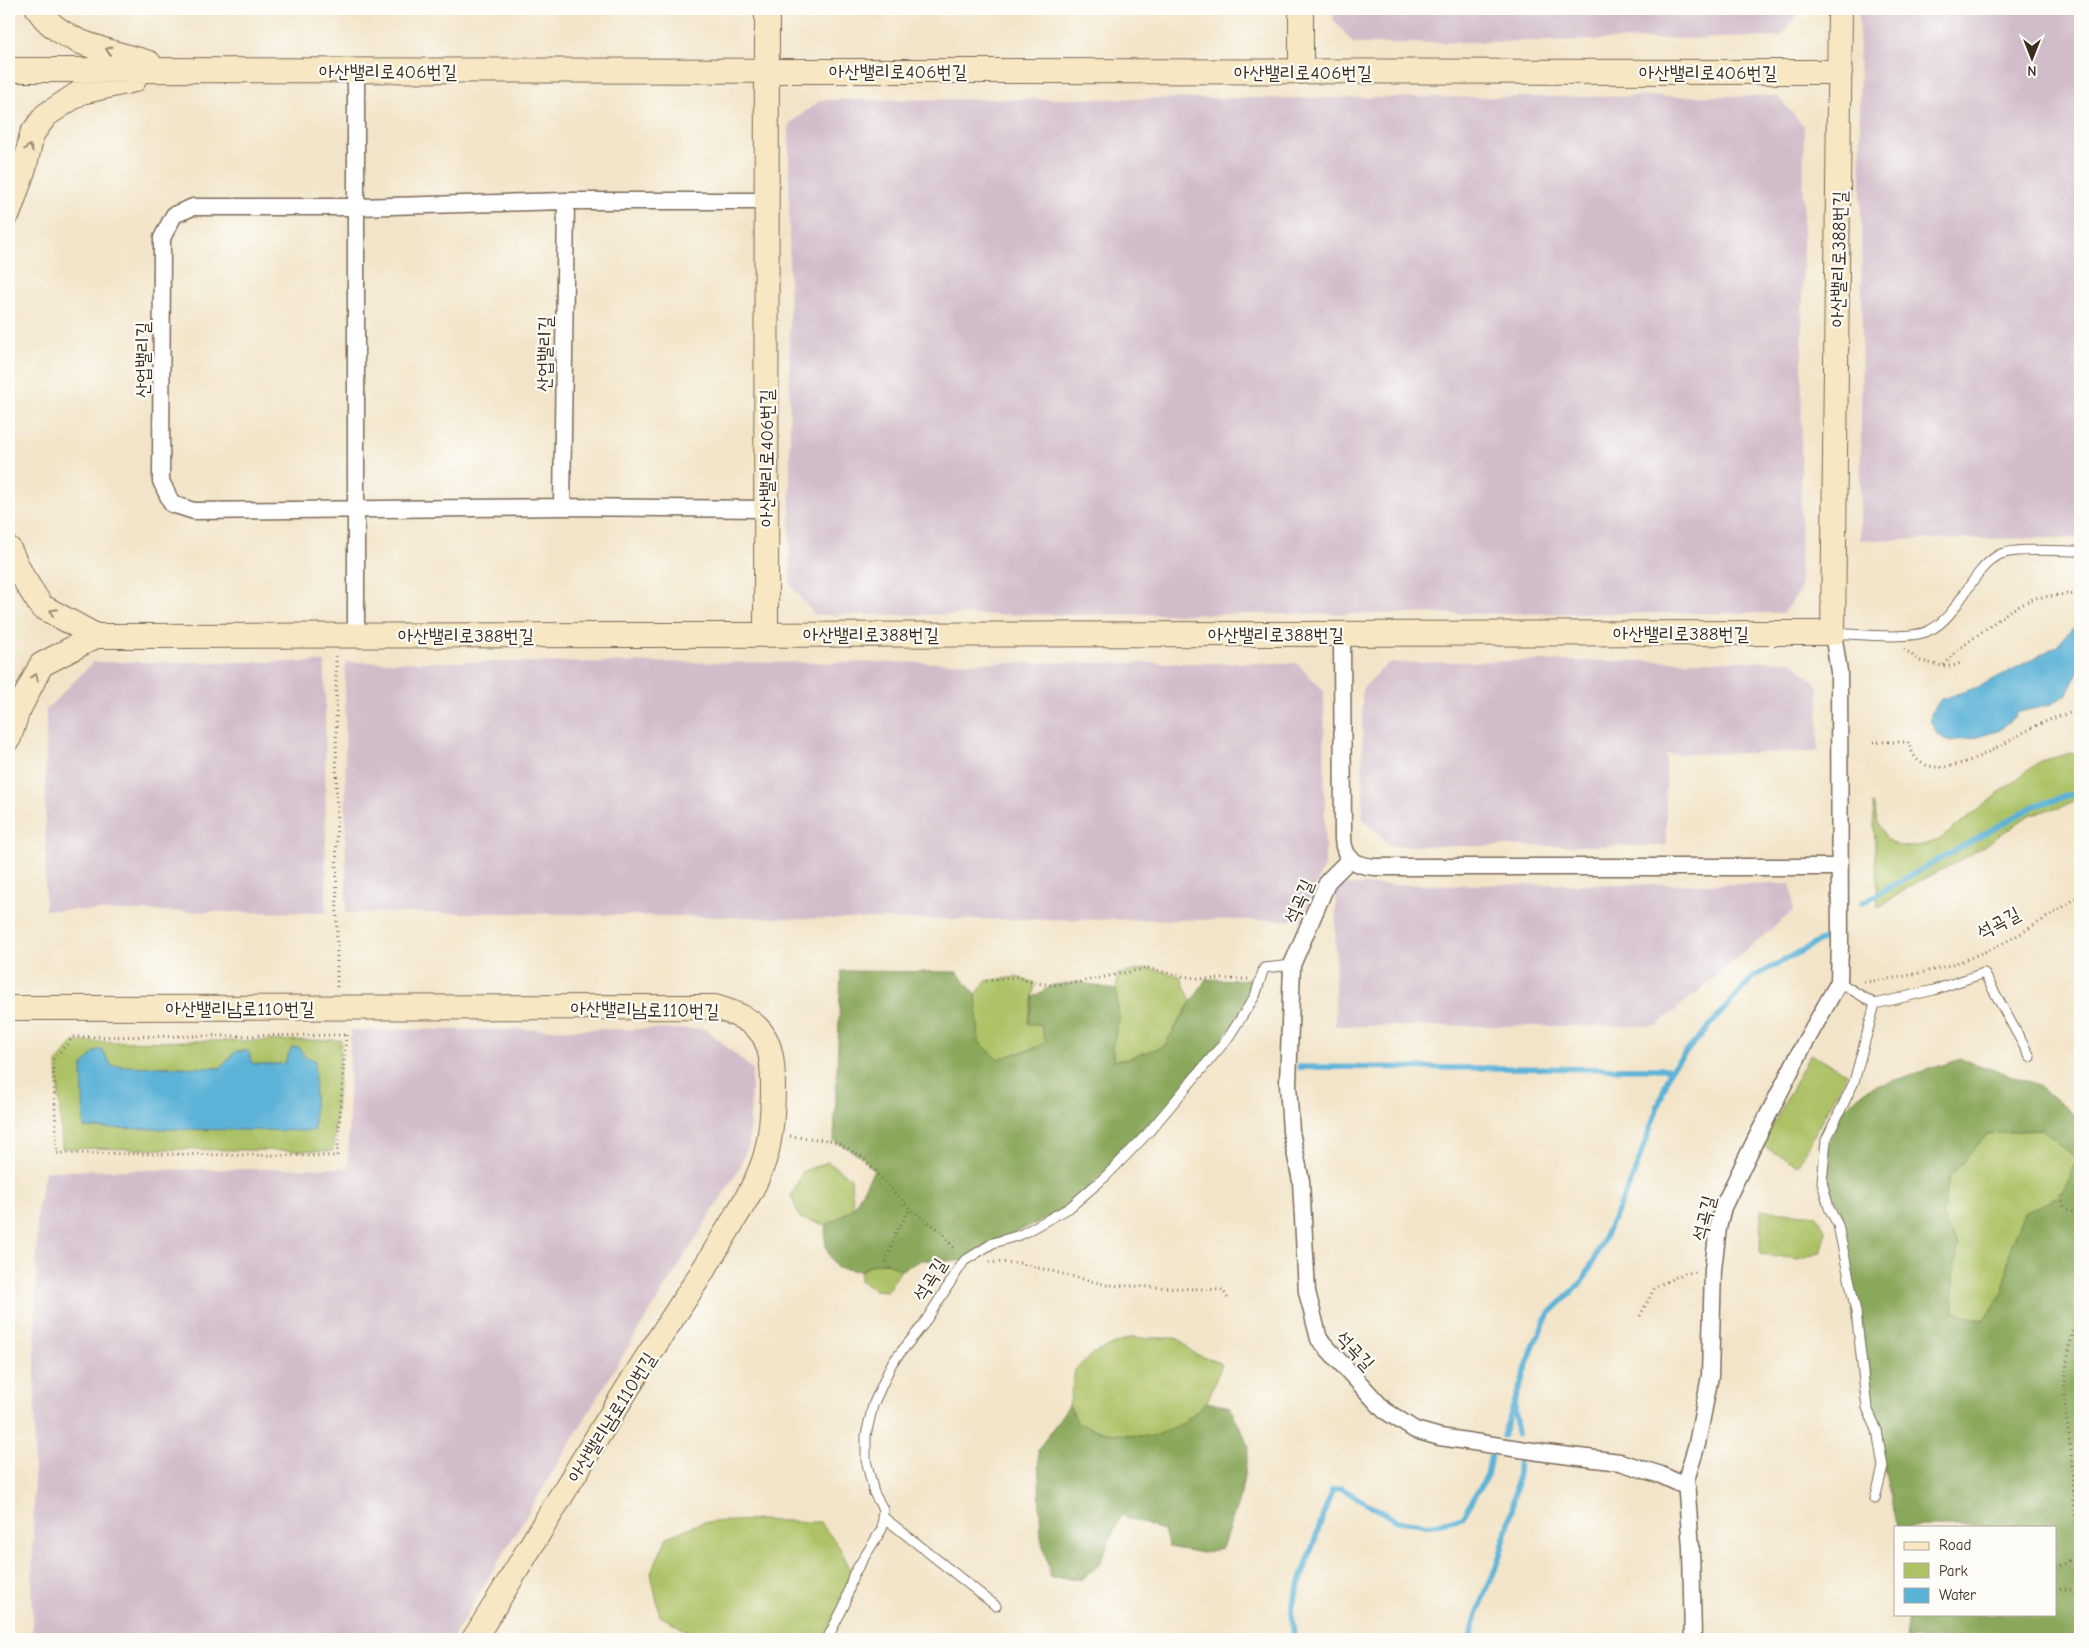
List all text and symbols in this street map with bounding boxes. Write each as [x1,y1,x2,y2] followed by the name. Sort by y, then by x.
[2006,32,2056,82] north arrow
[105,46,113,56] one-way arrow
[319,61,457,83] street label: 아산밸리로406번길
[829,61,967,83] street label: 아산밸리로406번길
[1234,62,1372,84] street label: 아산밸리로406번길
[1639,62,1777,84] street label: 아산밸리로406번길
[2027,62,2037,79] text: N
[23,144,34,153] one-way arrow
[1827,191,1851,327] street label: 아산밸리로388번길
[533,316,557,392] street label: 산업밸리길
[132,322,154,398] street label: 산업밸리길
[756,389,778,527] street label: 아산밸리로406번길
[50,609,59,619] one-way arrow
[1613,623,1749,645] street label: 아산밸리로388번길
[803,624,939,646] street label: 아산밸리로388번길
[1208,624,1344,646] street label: 아산밸리로388번길
[398,625,534,647] street label: 아산밸리로388번길
[28,674,38,683] one-way arrow
[1280,876,1318,927] street label: 석곡길
[1973,902,2024,943] street label: 석곡길
[166,998,314,1020] street label: 아산밸리남로110번길
[570,998,720,1022] street label: 아산밸리남로110번길
[1688,1193,1720,1243] street label: 석곡길
[908,1254,951,1305] street label: 석곡길
[1332,1326,1379,1375] street label: 석곡길
[563,1349,661,1487] street label: 아산밸리남로110번길
[1894,1526,2056,1616] legend
[1939,1536,1971,1554] text: Road
[1939,1562,1968,1580] text: Park
[1939,1586,1976,1604] text: Water

